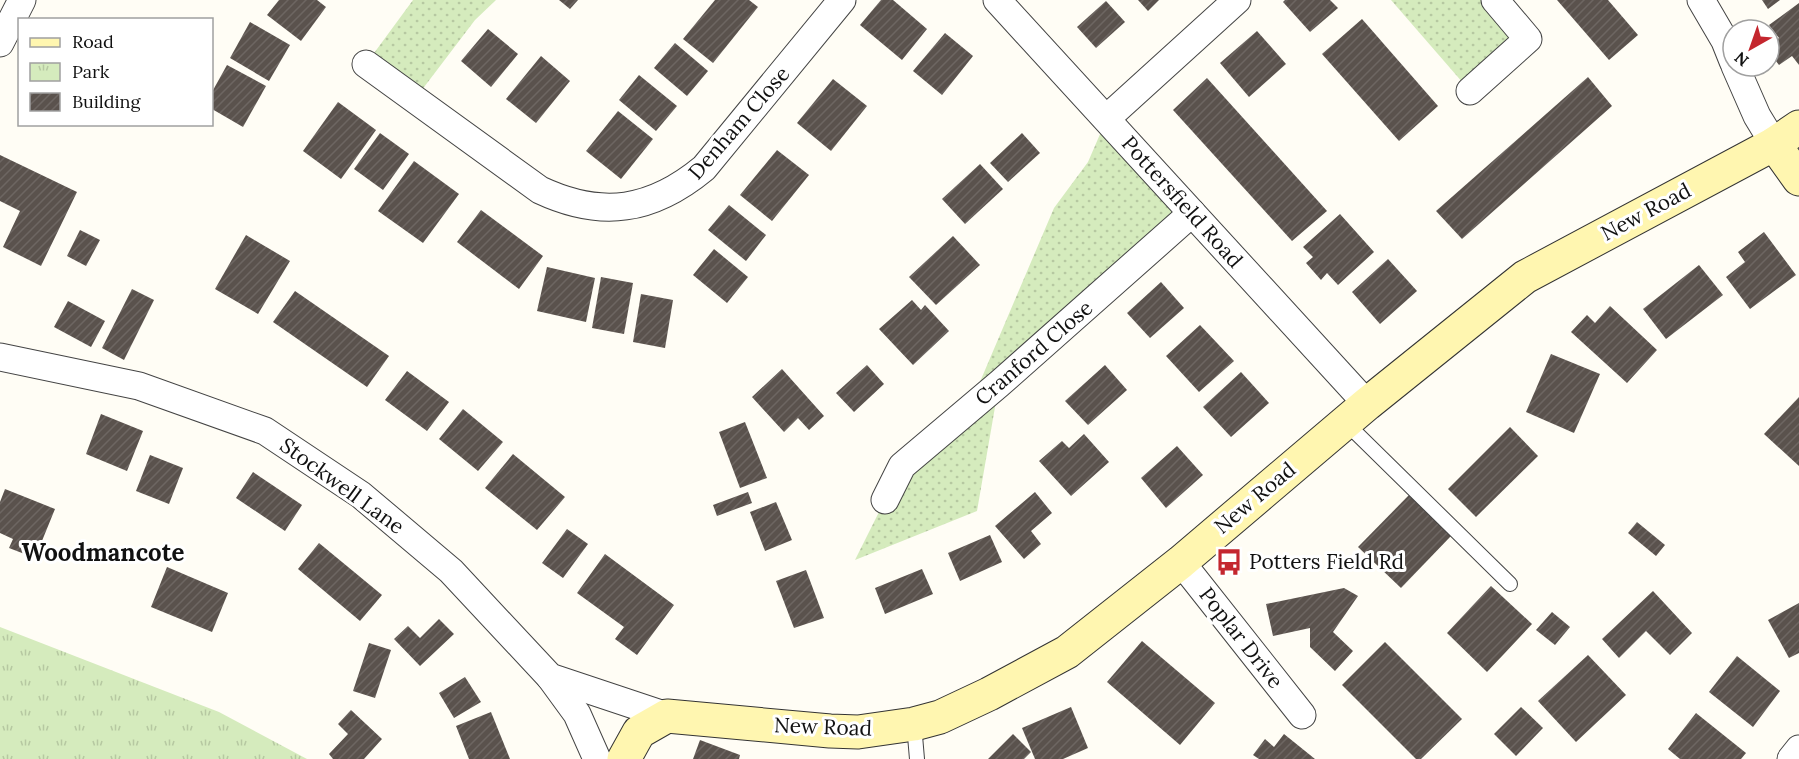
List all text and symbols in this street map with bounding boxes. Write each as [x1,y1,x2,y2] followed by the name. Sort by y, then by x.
[18,18,213,126] legend
[1721,18,1781,78] north arrow
[72,30,114,53] text: Road
[1730,48,1753,71] text: N
[72,60,110,83] text: Park
[682,61,795,185] street label: Denham Close
[72,90,142,113] text: Building
[1116,130,1249,273] street label: Pottersfield Road
[1596,177,1695,247] street label: New Road
[969,294,1098,411] street label: Cranford Close
[275,431,410,540] street label: Stockwell Lane
[1208,456,1301,540] street label: New Road
[21,537,185,568] district label: Woodmancote
[1214,547,1244,577] bus stop icon: Potters Field Rd
[1249,548,1404,575] place label: Potters Field Rd
[1193,582,1289,694] street label: Poplar Drive
[773,711,873,742] street label: New Road

